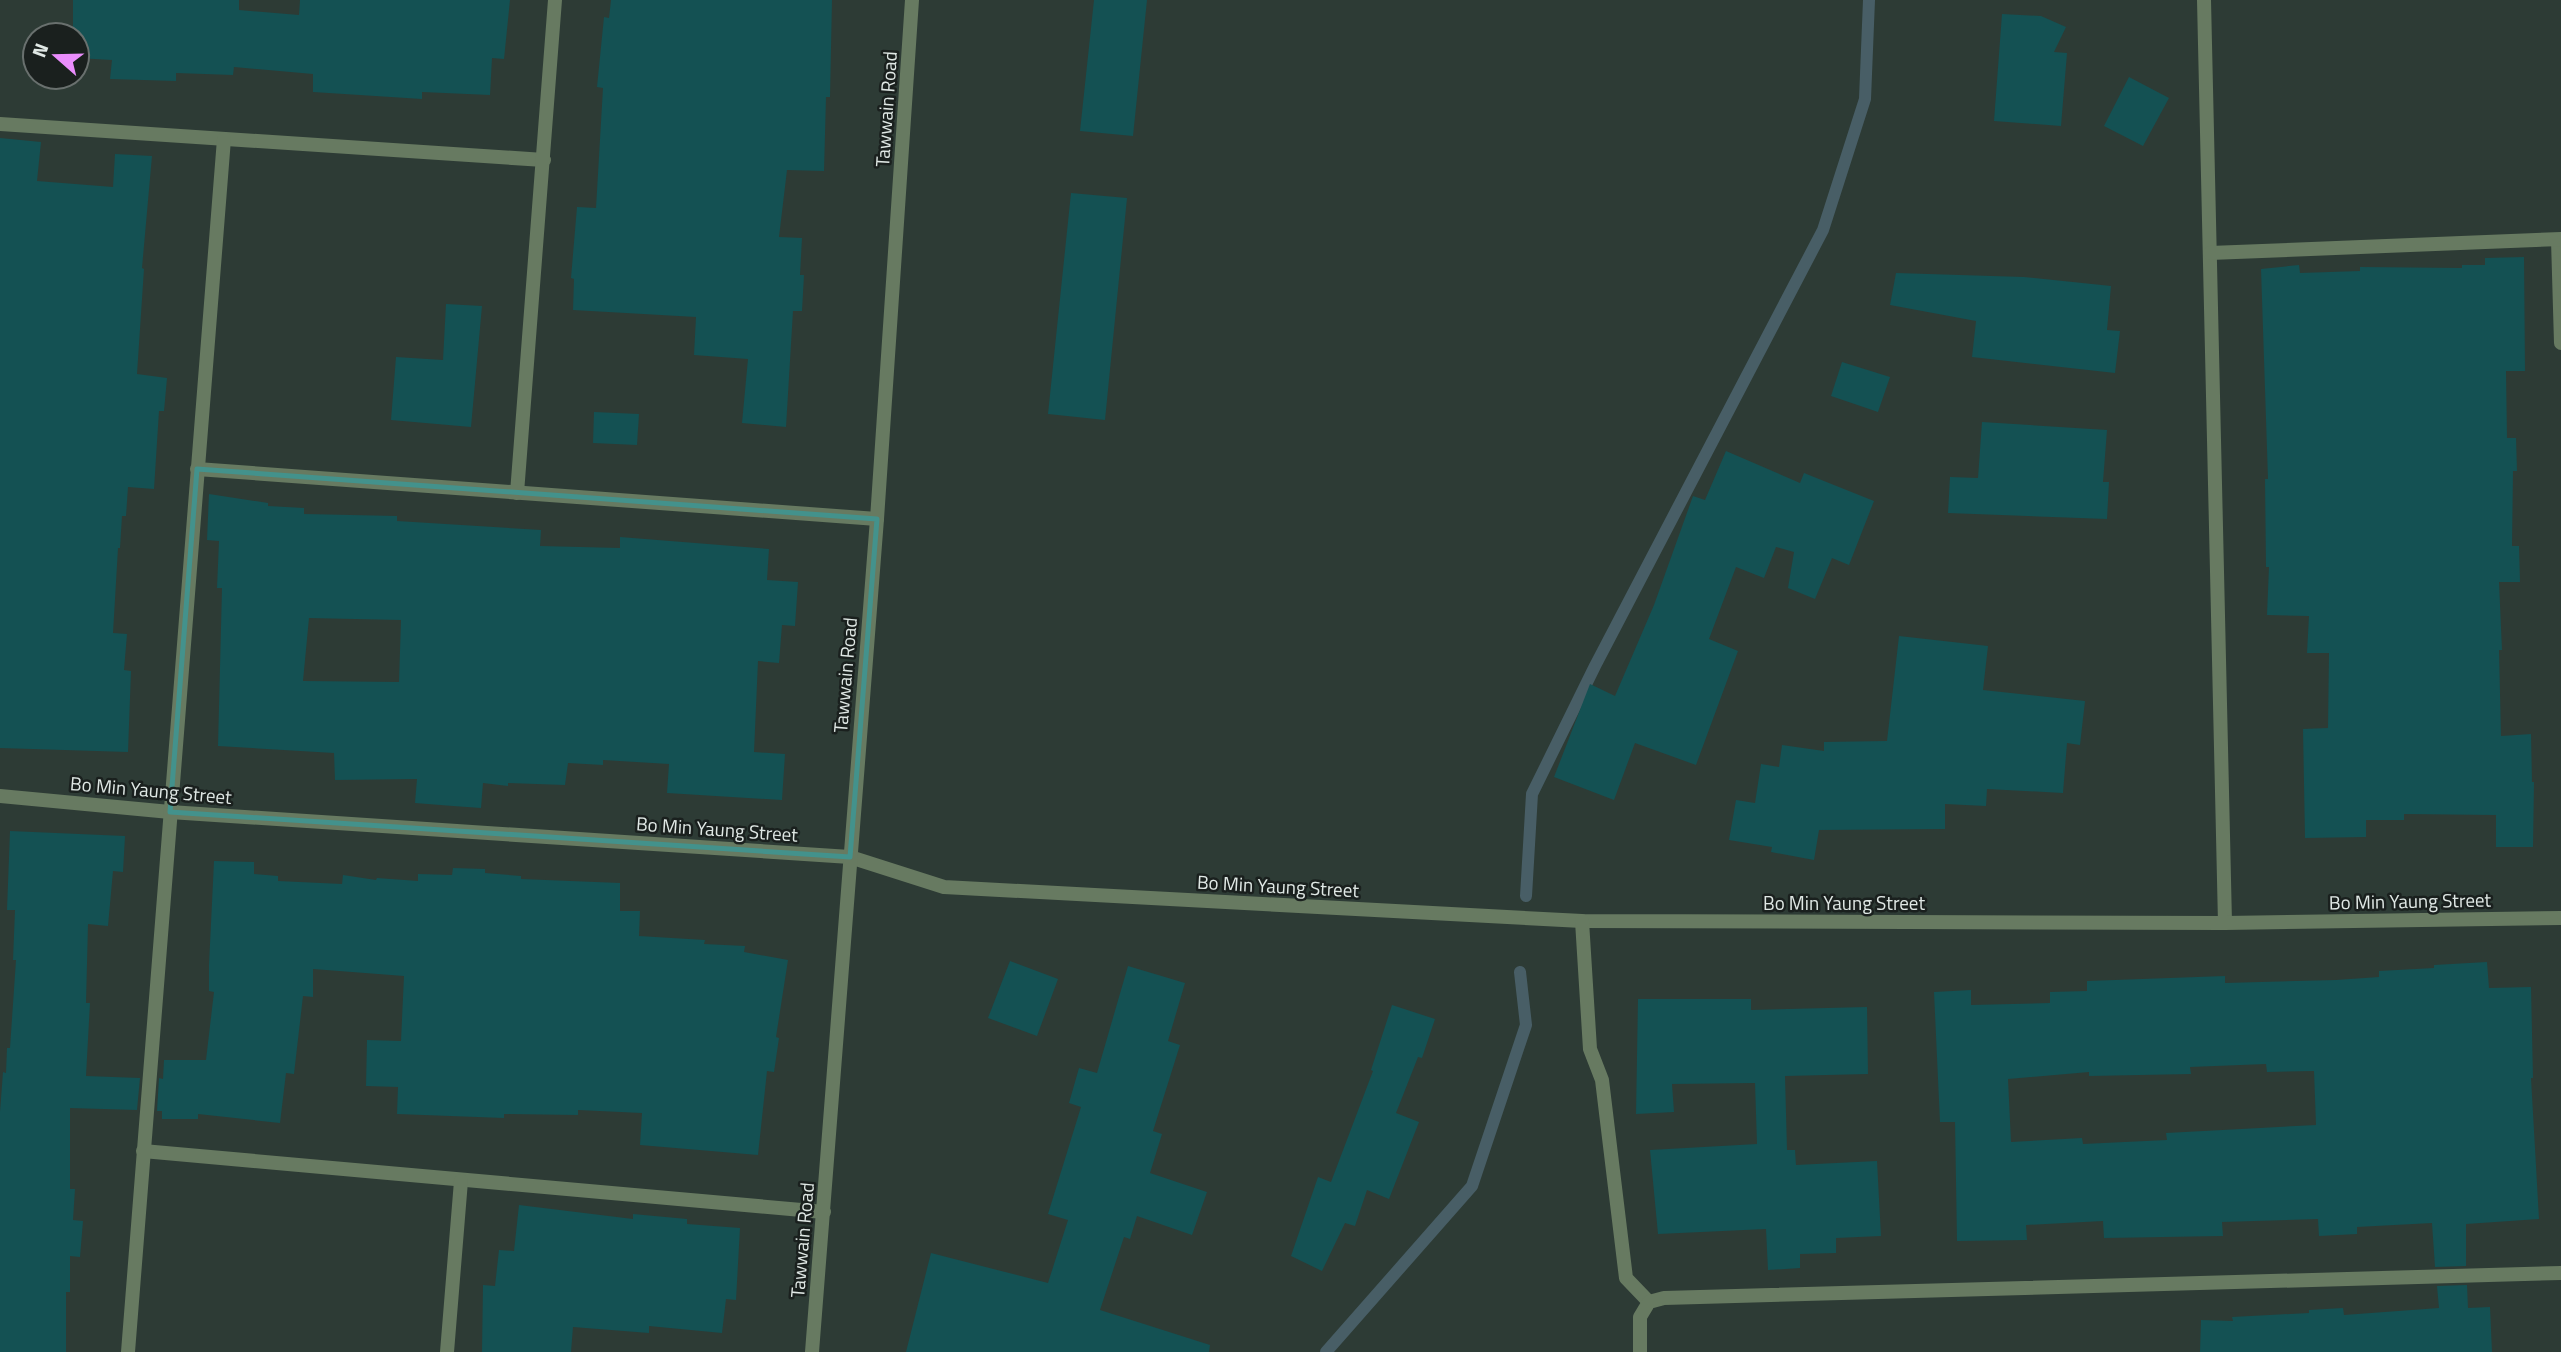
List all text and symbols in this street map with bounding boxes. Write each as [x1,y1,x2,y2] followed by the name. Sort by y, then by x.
[21,21,91,91] north arrow
[24,39,55,61] text: N
[867,50,904,168] street label: Tawwain Road
[825,616,864,734] street label: Tawwain Road
[69,768,233,811] street label: Bo Min Yaung Street
[635,808,799,849] street label: Bo Min Yaung Street
[1196,867,1360,904] street label: Bo Min Yaung Street
[2329,885,2492,916] street label: Bo Min Yaung Street
[1763,888,1925,917] street label: Bo Min Yaung Street
[782,1181,821,1299] street label: Tawwain Road

